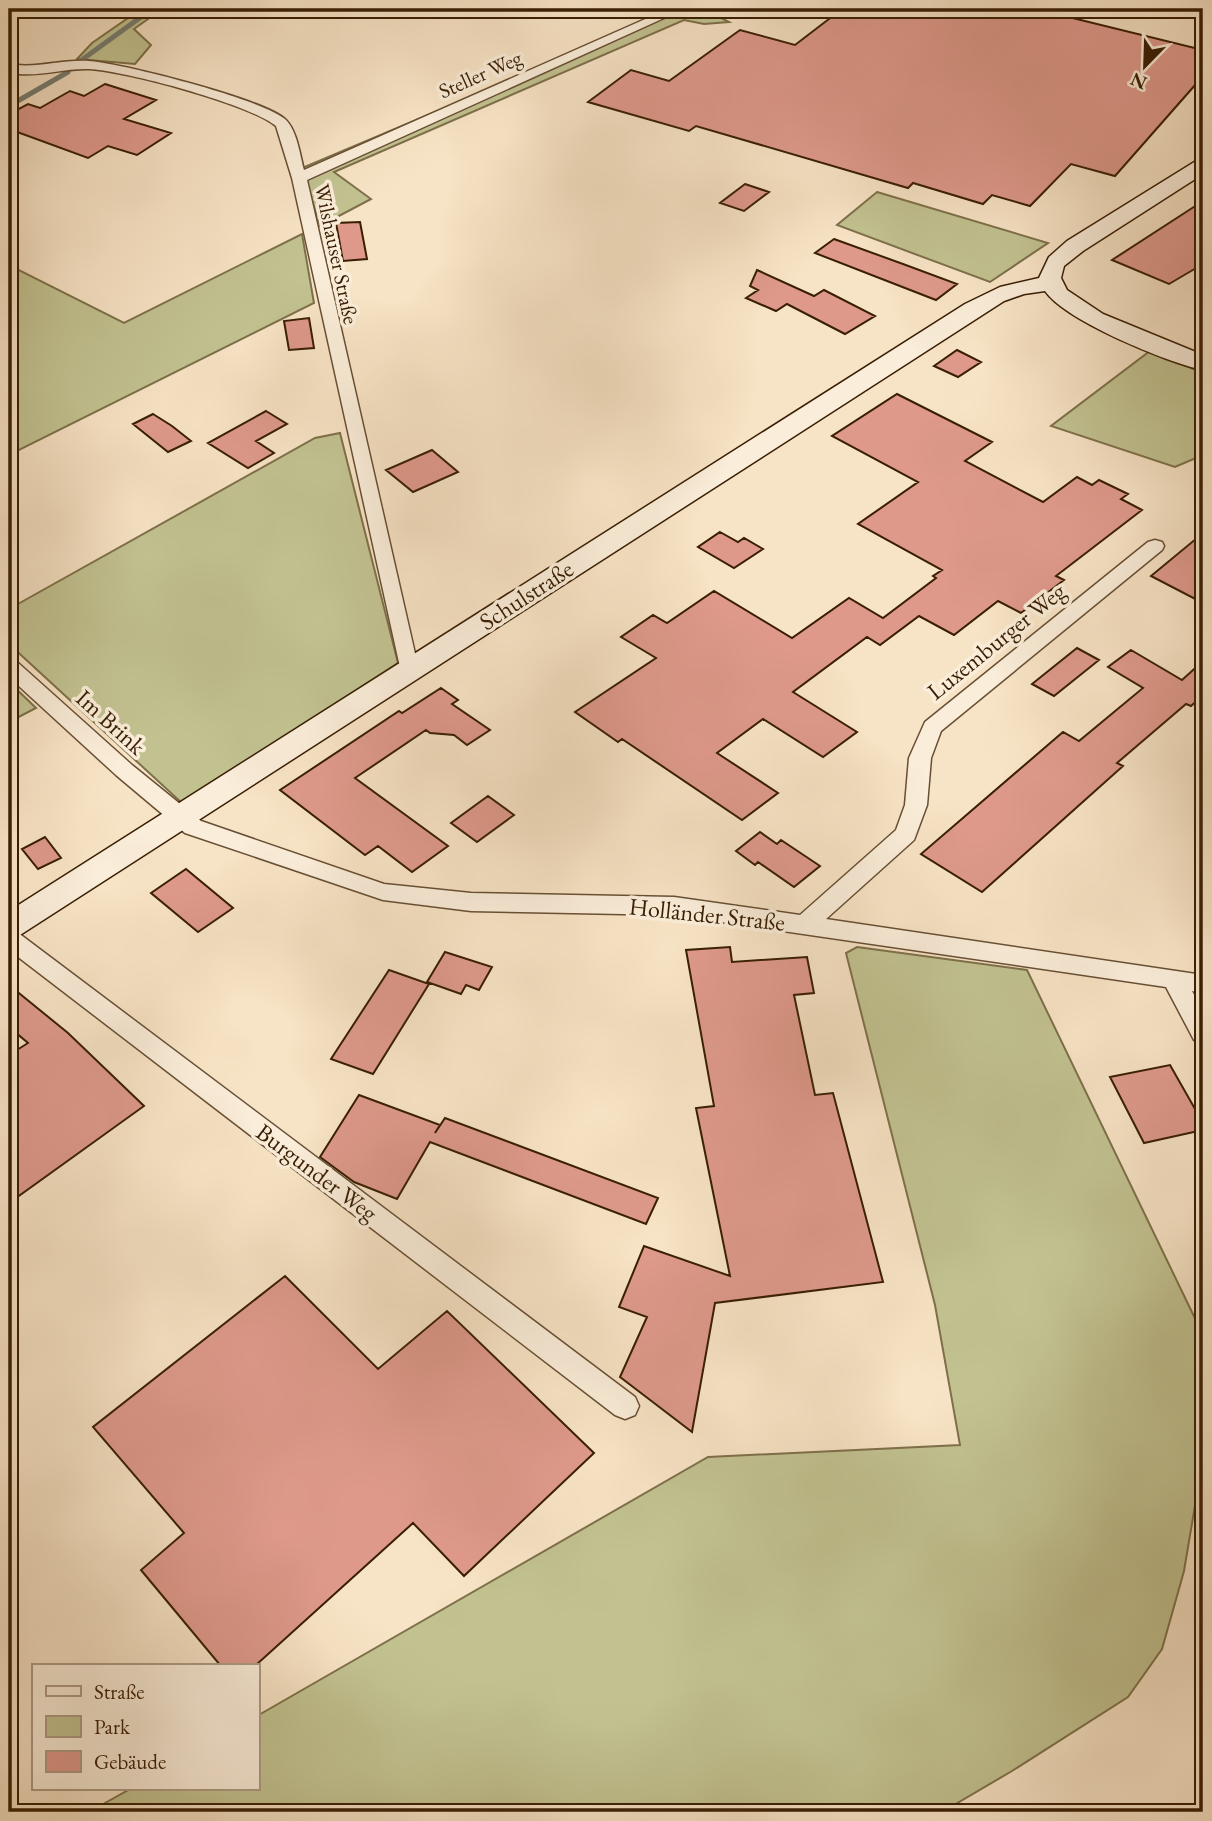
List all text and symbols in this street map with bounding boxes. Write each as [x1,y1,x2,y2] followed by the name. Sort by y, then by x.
[1110,32,1180,102] north arrow
[434,43,527,104] street label: Steller Weg
[1126,66,1151,96] text: N
[309,181,365,327] street label: Wilshauser Straße
[473,553,579,637] street label: Schulstraße
[920,575,1072,706] street label: Luxemburger Weg
[70,683,153,762] street label: Im Brink
[627,890,787,938] street label: Holländer Straße
[250,1116,384,1228] street label: Burgunder Weg
[32,1664,259,1790] legend
[94,1678,145,1705] text: Straße
[94,1713,131,1740] text: Park
[94,1748,166,1775] text: Gebäude

